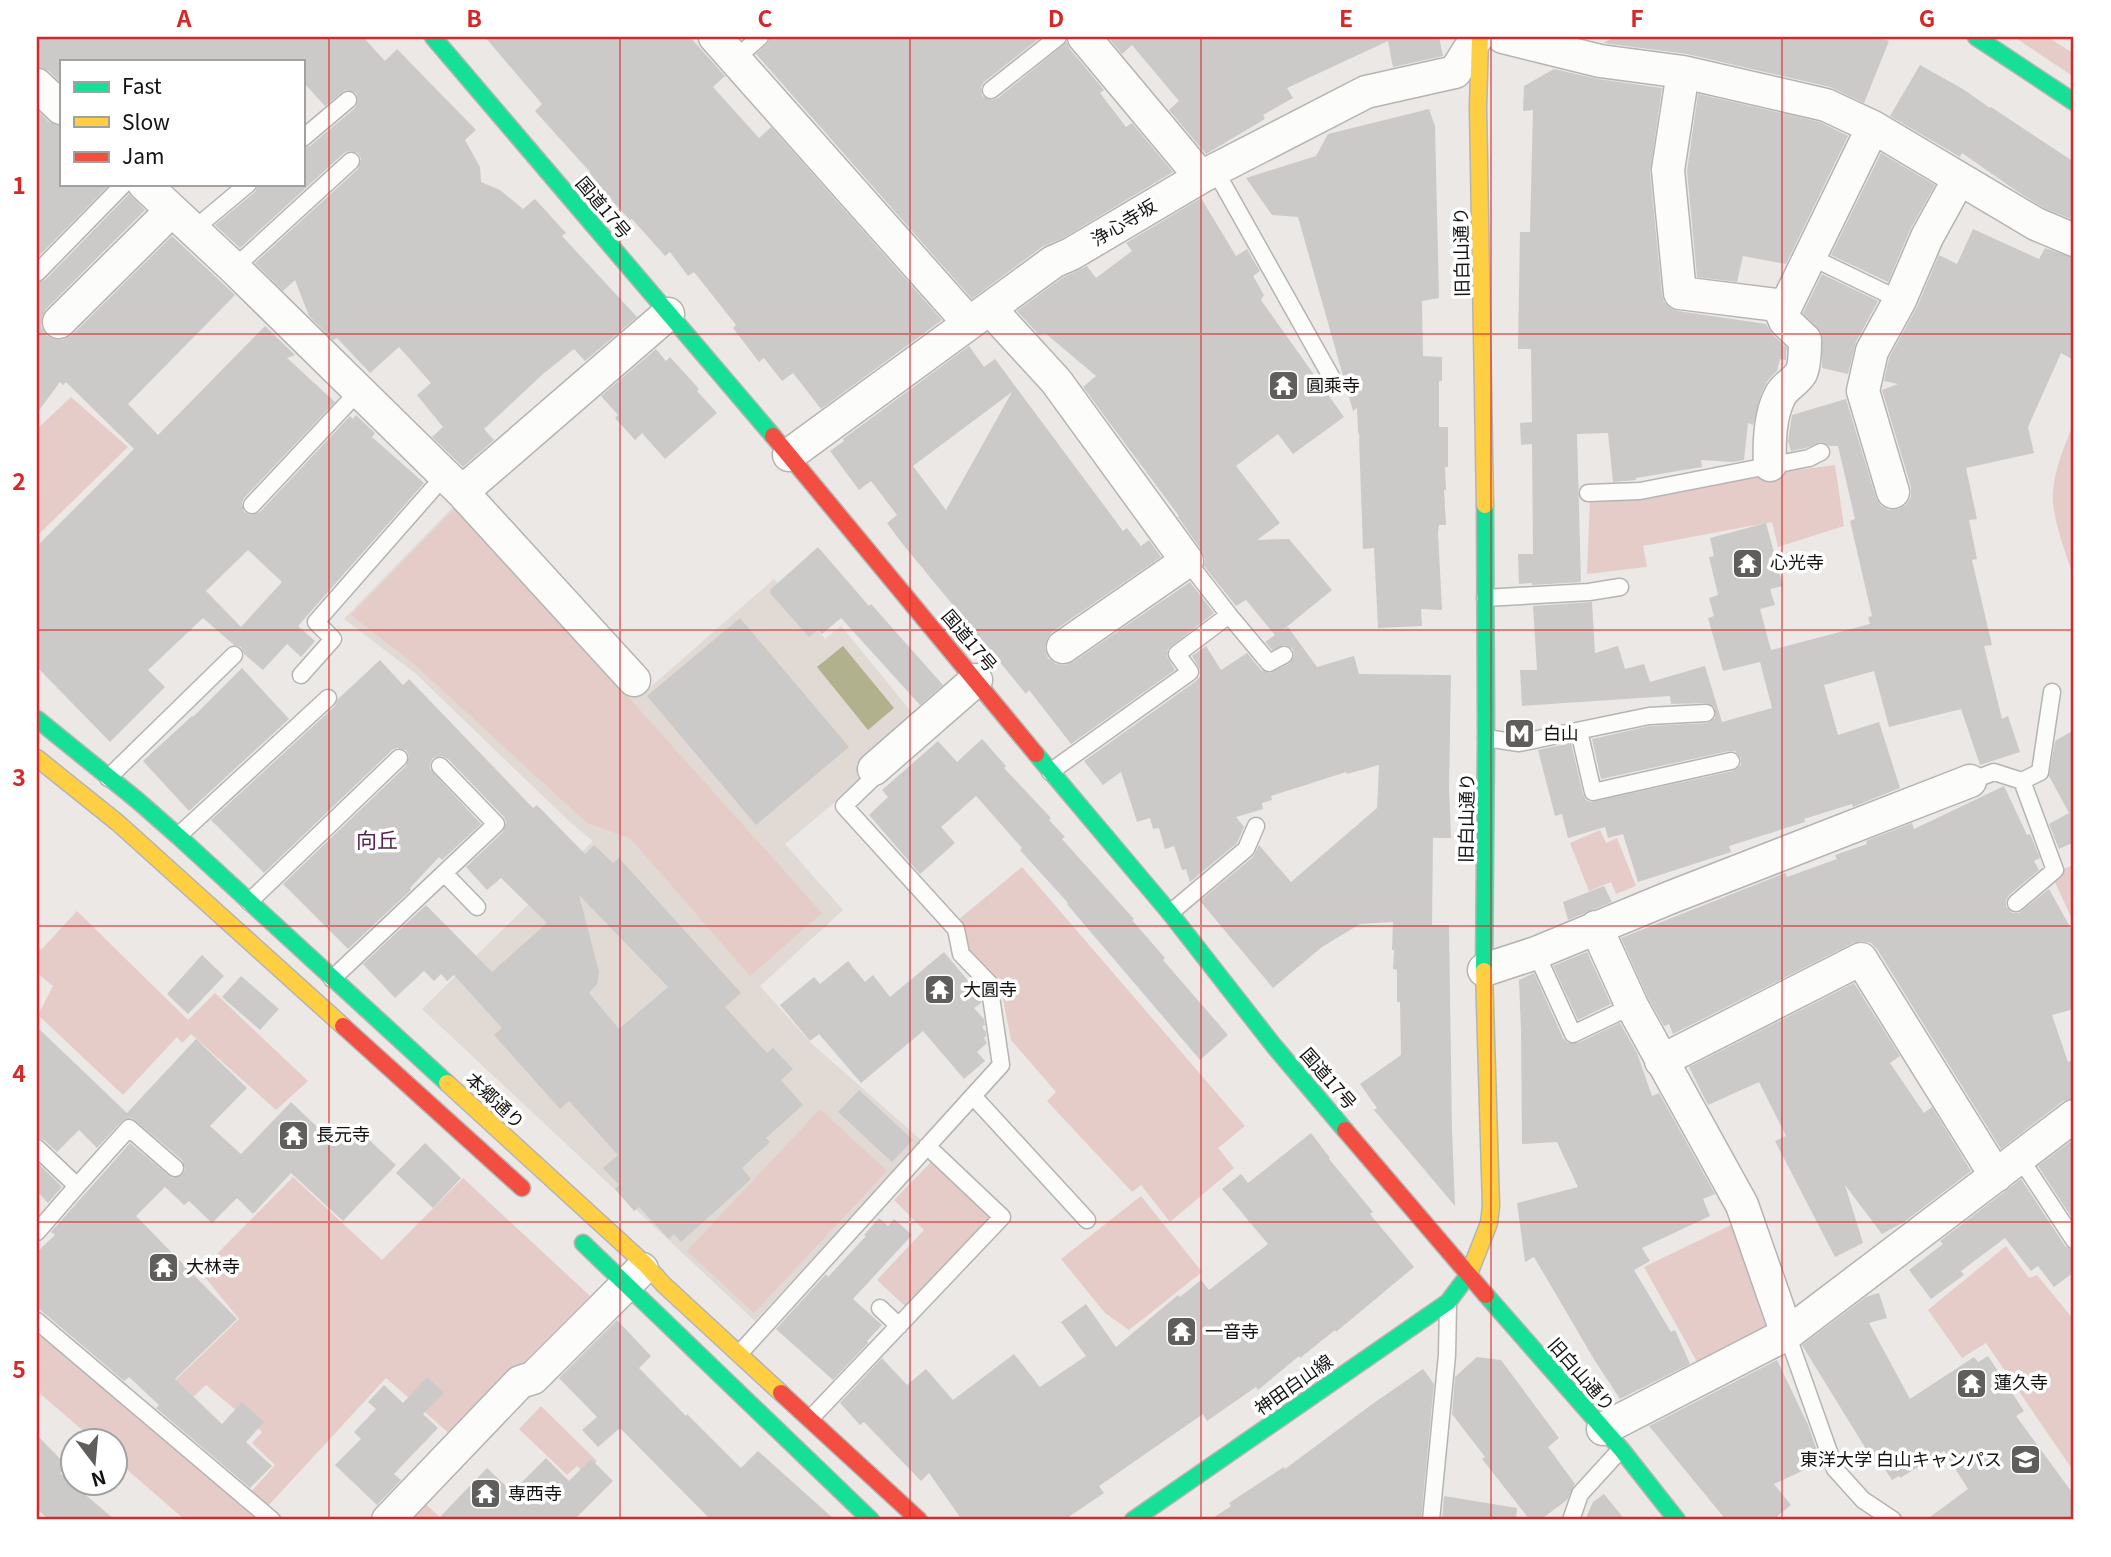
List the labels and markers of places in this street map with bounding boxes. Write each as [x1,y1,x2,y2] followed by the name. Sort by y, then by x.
[1266,369,1300,403] temple icon: 圓乘寺
[1306,371,1360,397] place label: 圓乘寺
[1730,546,1764,580] temple icon: 心光寺
[1770,548,1824,574] place label: 心光寺
[1503,717,1537,751] metro station icon: 白山
[1543,719,1579,745] place label: 白山
[923,973,957,1007] temple icon: 大圓寺
[963,975,1017,1001] place label: 大圓寺
[276,1118,310,1152] temple icon: 長元寺
[316,1120,370,1146] place label: 長元寺
[146,1250,180,1284] temple icon: 大林寺
[186,1252,240,1278] place label: 大林寺
[1165,1315,1199,1349] temple icon: 一音寺
[1205,1317,1259,1343] place label: 一音寺
[1954,1366,1988,1400] temple icon: 蓮久寺
[1994,1368,2048,1394] place label: 蓮久寺
[2008,1443,2042,1477] school or university icon: 東洋大学 白山キャンパス
[1800,1445,2002,1471] place label: 東洋大学 白山キャンパス
[468,1477,502,1511] temple icon: 専西寺
[508,1479,562,1505] place label: 専西寺

